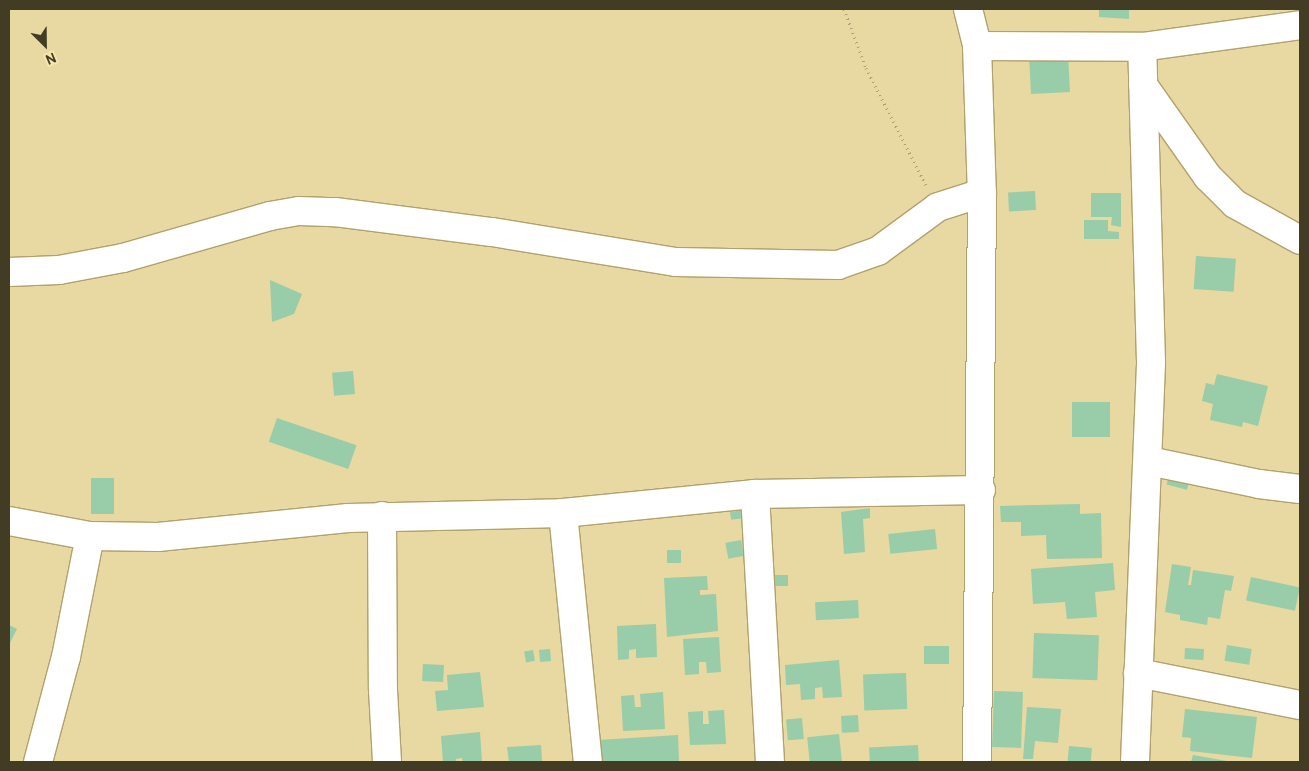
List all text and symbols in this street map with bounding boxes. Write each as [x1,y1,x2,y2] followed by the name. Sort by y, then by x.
[20,20,70,70] north arrow
[43,49,59,69] text: N

